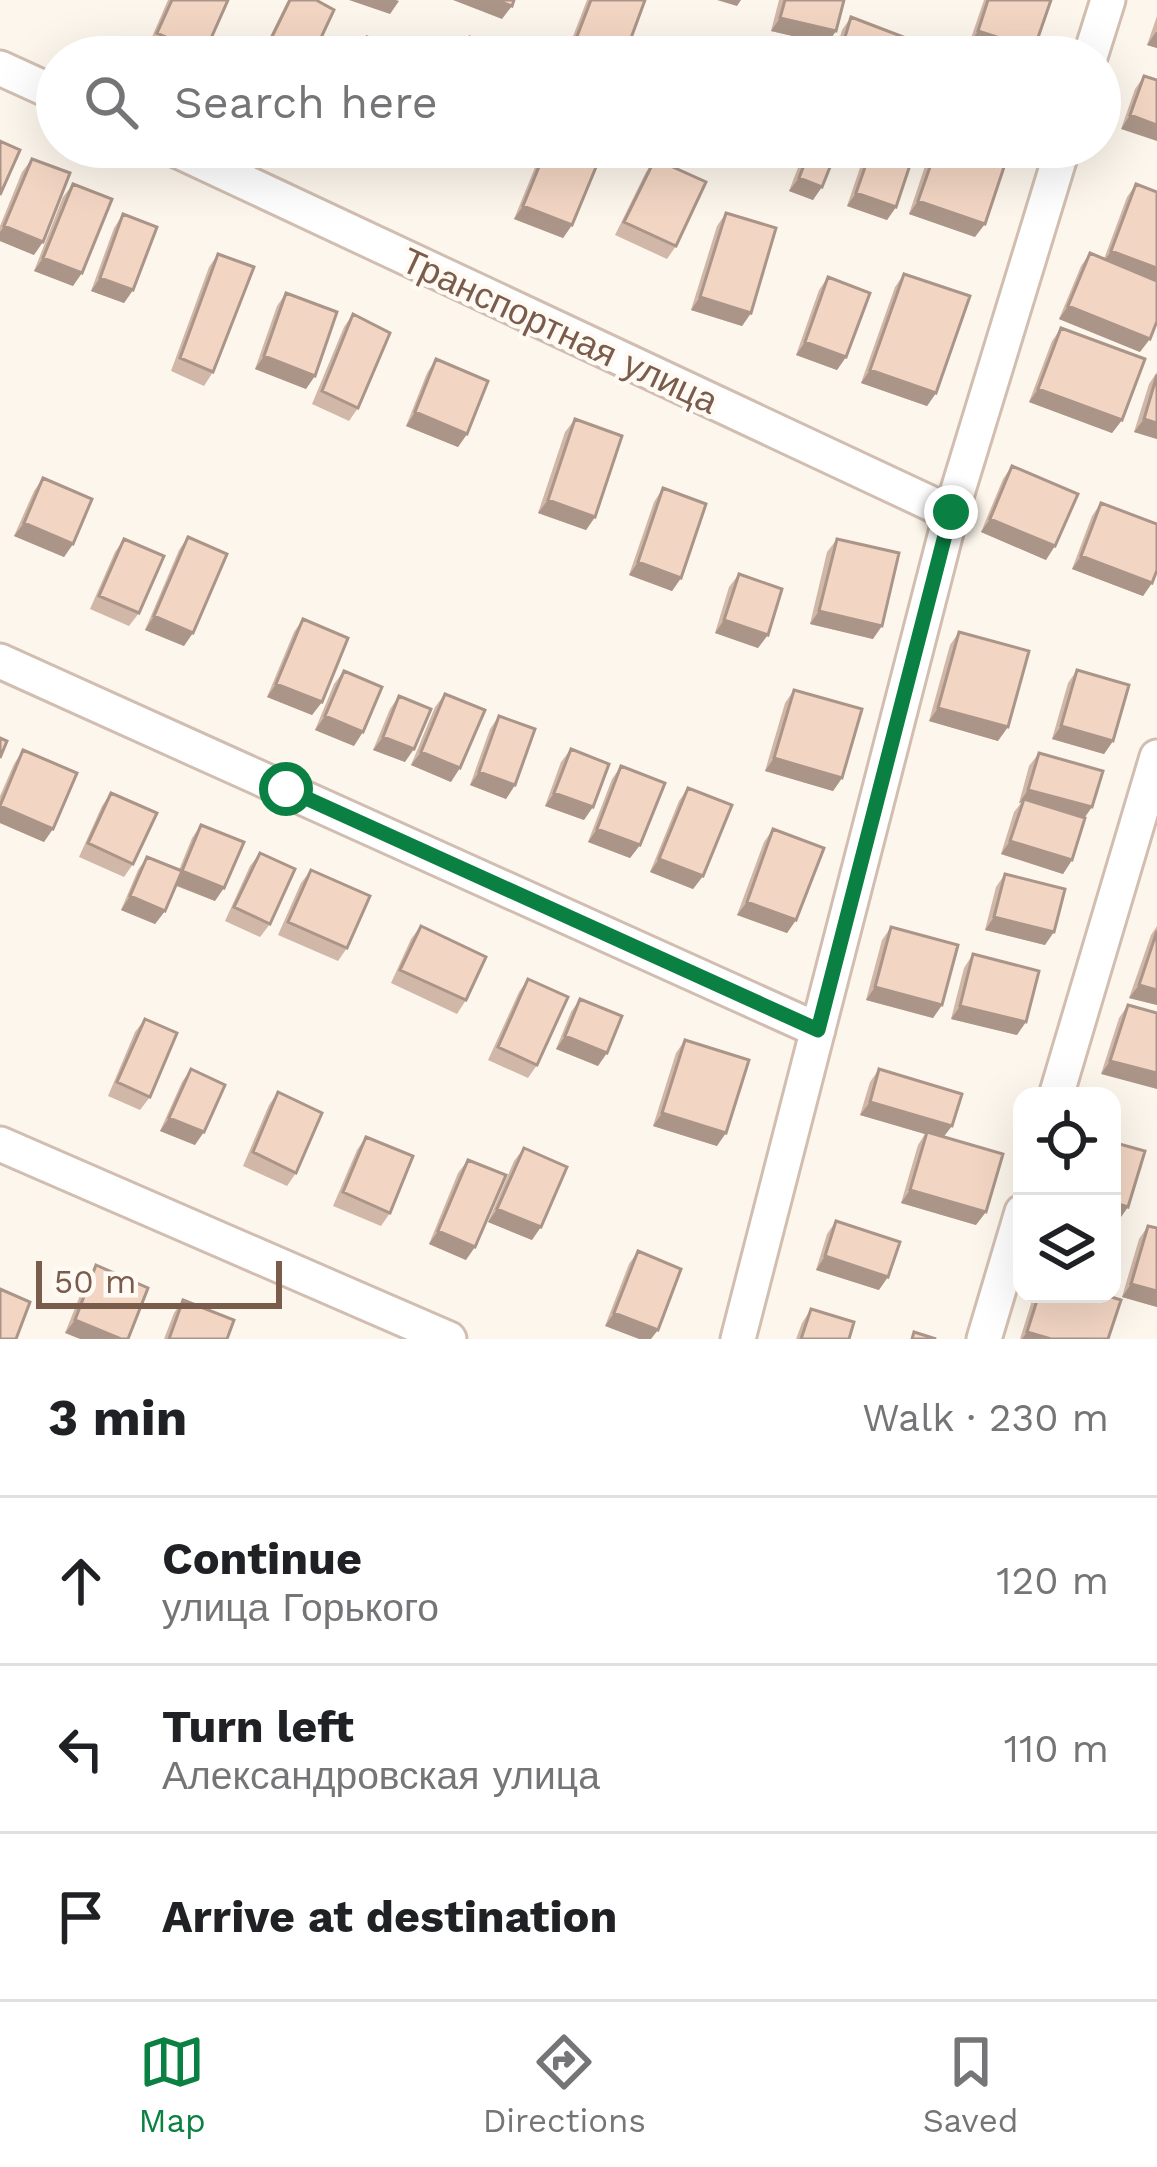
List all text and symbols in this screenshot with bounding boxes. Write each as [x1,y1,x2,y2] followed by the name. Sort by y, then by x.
[36,36,1121,168] search box
[78,69,144,135] icon: search
[174,76,438,129] text: Search here
[395,239,725,423] street label: Транспортная улица
[924,485,978,539] route end
[259,762,313,816] route start
[1013,1087,1121,1303] map controls
[1013,1087,1121,1195] button: locate
[1013,1195,1121,1303] button: layers
[36,1255,282,1308] scale bar
[54,1262,136,1301] text: 50 m
[48,1388,187,1447] text: 3 min
[862,1395,1109,1440] text: Walk · 230 m
[162,1532,362,1585] text: Continue
[48,1548,114,1614] icon: ahead
[996,1558,1109,1603] text: 120 m
[162,1585,439,1630] text: улица Горького
[162,1700,354,1753] text: Turn left
[48,1716,114,1782] icon: left
[1004,1726,1109,1771] text: 110 m
[162,1753,600,1798] text: Александровская улица
[48,1884,114,1950] icon: arrive
[162,1890,617,1943] text: Arrive at destination
[138,2029,206,2140] tab: Map
[483,2029,646,2140] tab: Directions
[923,2029,1019,2140] tab: Saved

